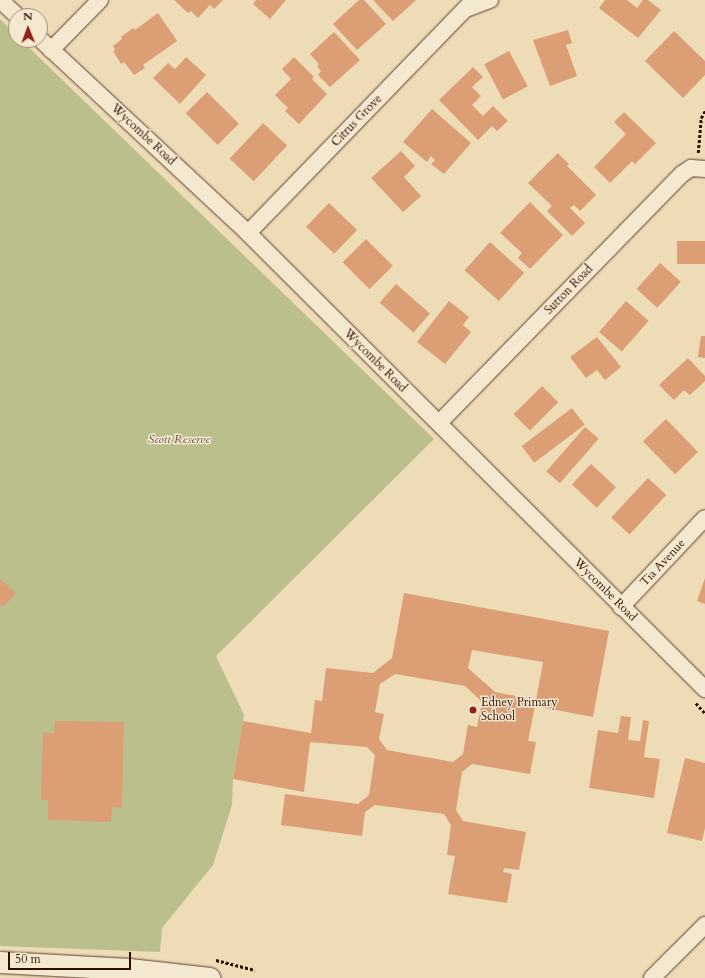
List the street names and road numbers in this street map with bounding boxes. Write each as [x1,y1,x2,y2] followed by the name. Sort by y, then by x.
[329,92,385,150] street label: Citrus Grove
[108,101,178,169] street label: Wycombe Road
[542,262,596,318] street label: Sutton Road
[340,326,410,396] street label: Wycombe Road
[637,536,689,590] street label: Tia Avenue
[570,555,640,625] street label: Wycombe Road

